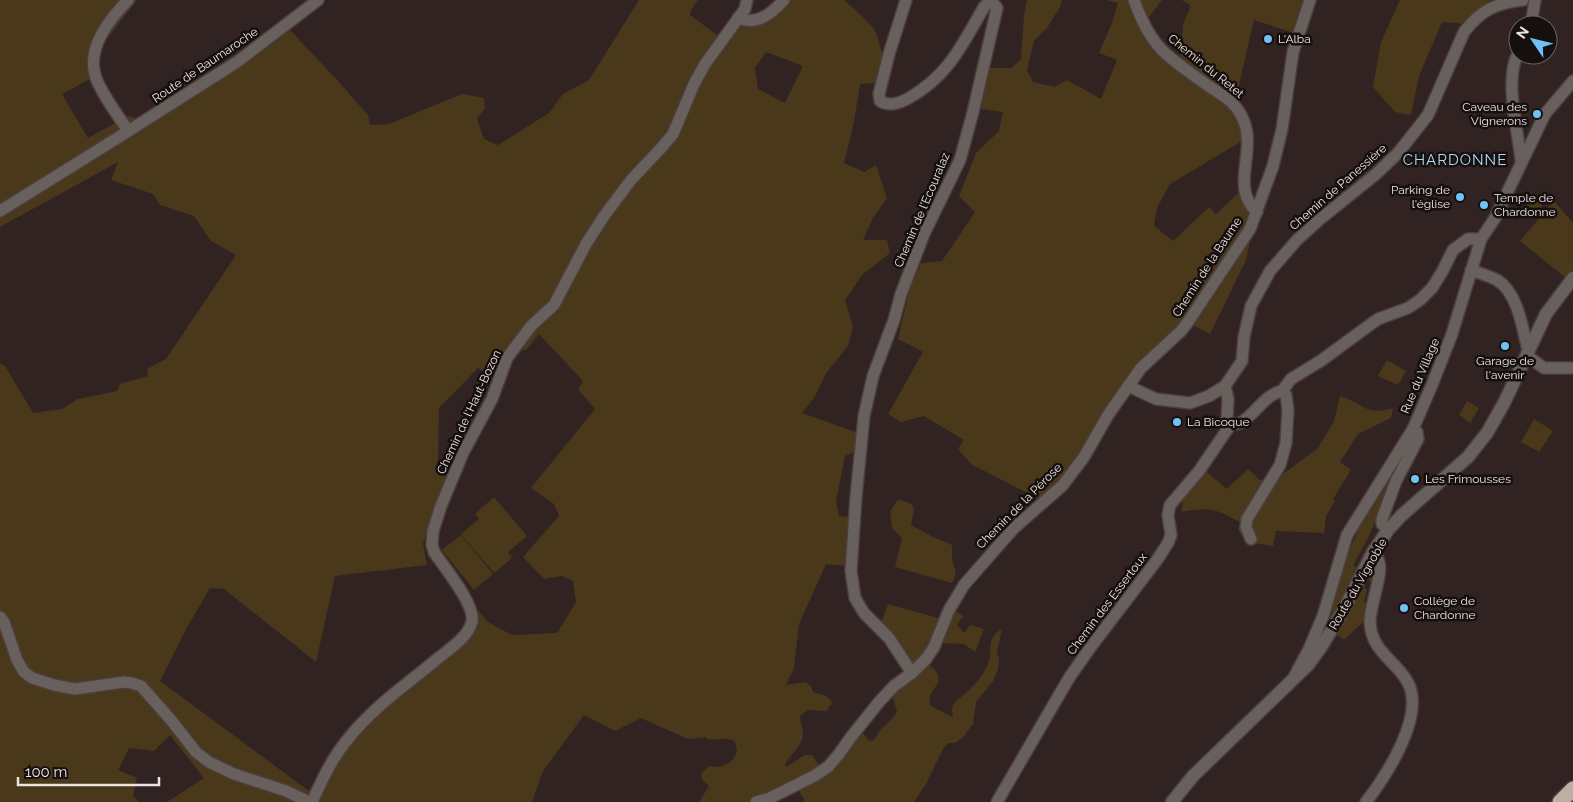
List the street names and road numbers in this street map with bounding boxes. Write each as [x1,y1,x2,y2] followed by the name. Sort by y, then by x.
[149,24,261,106] street label: Route de Baumaroche
[1165,31,1247,101] street label: Chemin du Retet
[1287,141,1389,233] street label: Chemin de Panessière
[891,150,953,270] street label: Chemin de l'Ecouralaz
[1170,214,1244,320] street label: Chemin de la Baume
[1398,336,1442,416] street label: Rue du Village
[434,348,504,476] street label: Chemin de l'Haut-Bozon
[973,460,1065,552] street label: Chemin de la Pérose
[1326,536,1390,632] street label: Route du Vignoble
[1064,550,1150,658] street label: Chemin des Essertoux

